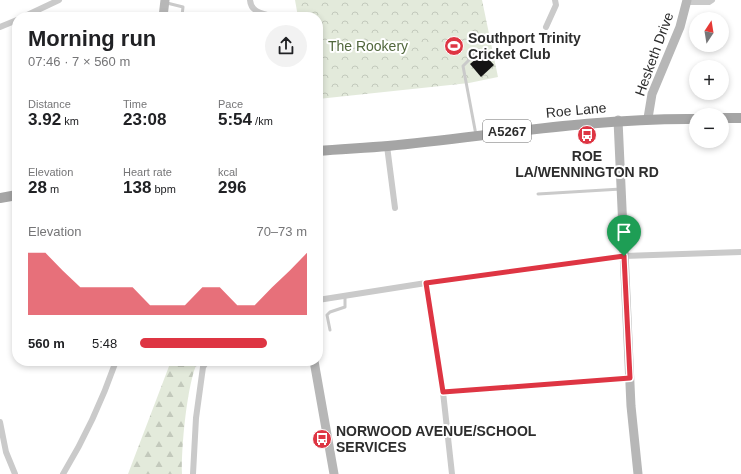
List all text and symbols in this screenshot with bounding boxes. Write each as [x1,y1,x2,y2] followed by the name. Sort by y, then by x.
[631,10,677,98] street label: Hesketh Drive
[689,12,729,52] north arrow
[689,12,729,148] map controls
[265,25,307,67] button: share
[28,26,156,51] text: Morning run
[468,30,581,62] place label: Southport Trinity Cricket Club
[443,35,465,57] sports icon: Southport Trinity Cricket Club
[328,38,408,54] park label: The Rookery
[28,54,130,69] text: 07:46 · 7 × 560 m
[689,60,729,100] button: +
[28,98,71,110] text: Distance
[123,98,147,110] text: Time
[218,98,243,110] text: Pace
[545,99,607,121] street label: Roe Lane
[689,108,729,148] button: −
[28,110,61,129] text: 3.92
[123,110,166,129] text: 23:08
[218,110,252,129] text: 5:54
[61,115,79,127] text: km
[252,115,273,127] text: /km
[483,120,531,142] road number: A5267
[576,124,598,146] bus stop icon: ROE LA/WENNINGTON RD
[515,148,659,180] place label: ROE LA/WENNINGTON RD
[28,166,73,178] text: Elevation
[123,166,172,178] text: Heart rate
[218,166,238,178] text: kcal
[28,178,47,197] text: 28
[123,178,151,197] text: 138
[218,178,246,197] text: 296
[47,183,59,195] text: m
[151,183,176,195] text: bpm
[607,215,641,256] pin
[613,221,635,243] icon: arrive
[28,224,81,239] text: Elevation
[256,224,307,239] text: 70–73 m
[28,336,65,351] text: 560 m
[92,336,117,351] text: 5:48
[336,423,537,455] place label: NORWOOD AVENUE/SCHOOL SERVICES
[311,428,333,450] bus stop icon: NORWOOD AVENUE/SCHOOL SERVICES

